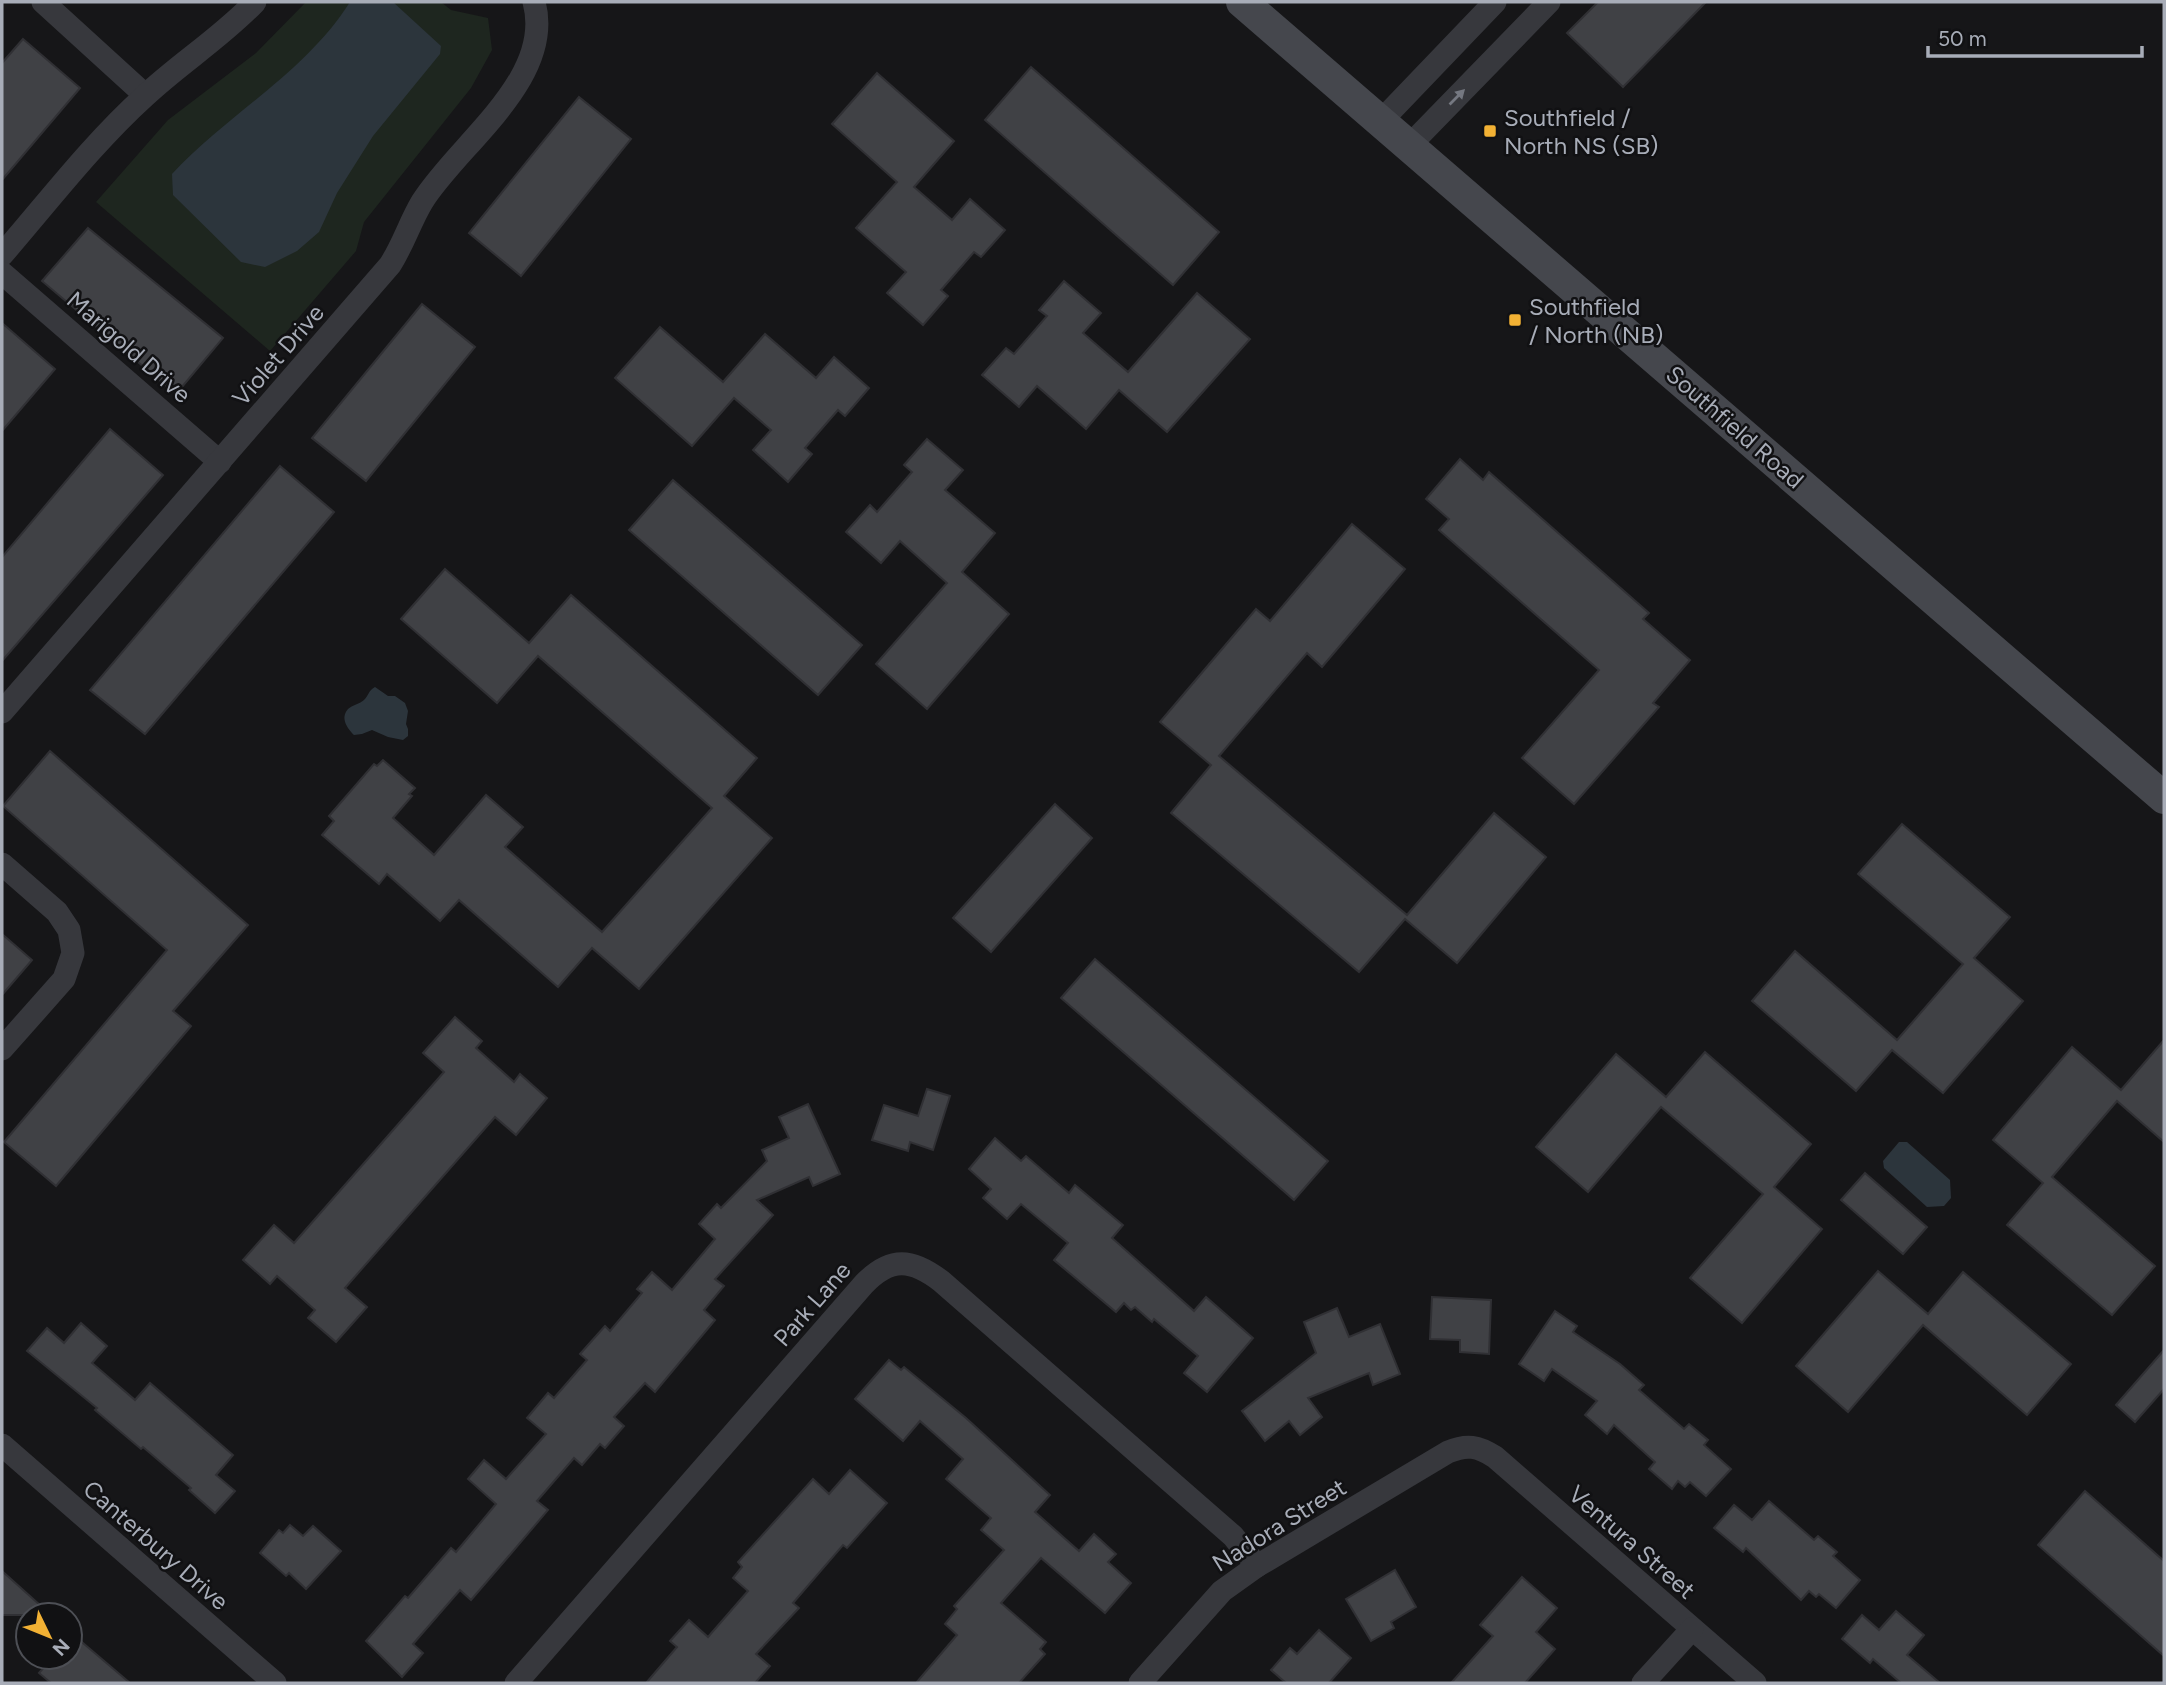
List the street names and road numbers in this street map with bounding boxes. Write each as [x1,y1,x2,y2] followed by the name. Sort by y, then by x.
[61,285,197,409] street label: Marigold Drive
[226,298,330,412] street label: Violet Drive
[1660,359,1810,495] street label: Southfield Road
[767,1256,857,1352] street label: Park Lane
[1207,1472,1351,1578] street label: Nadora Street
[78,1474,234,1616] street label: Canterbury Drive
[1563,1479,1701,1605] street label: Ventura Street

